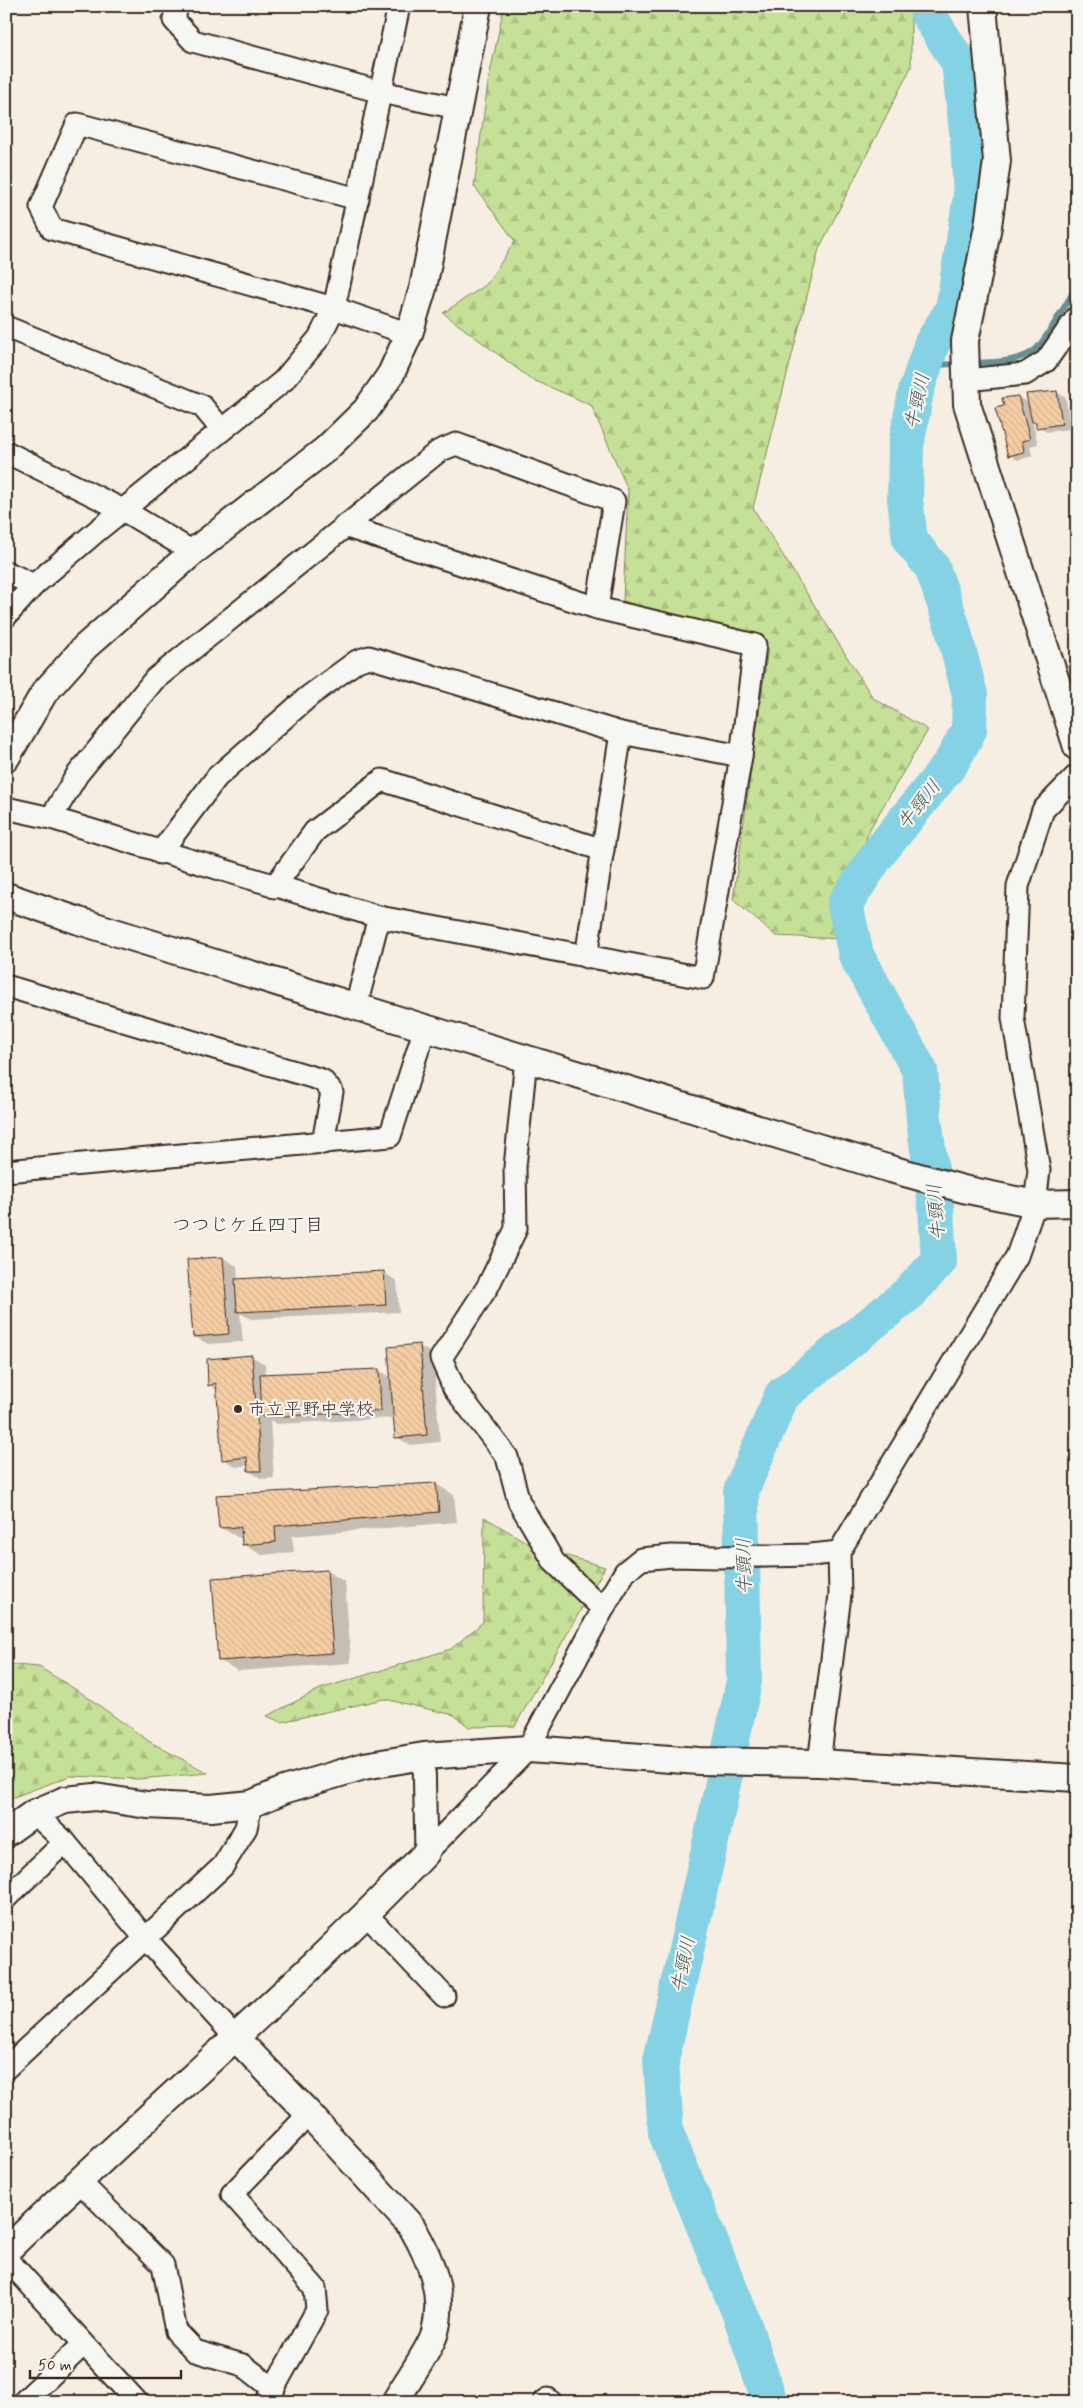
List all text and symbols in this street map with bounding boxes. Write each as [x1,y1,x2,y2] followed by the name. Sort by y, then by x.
[899,371,936,432] water label: 牛頸川
[892,775,947,835] water label: 牛頸川
[922,1183,951,1241] water label: 牛頸川
[172,1213,324,1238] district label: つつじケ丘四丁目
[248,1398,374,1422] place label: 市立平野中学校
[232,1403,244,1415] marker: 市立平野中学校
[732,1537,757,1595] water label: 牛頸川
[665,1934,702,1995] water label: 牛頸川
[30,2348,181,2380] scale bar
[38,2356,72,2376] text: 50 m

